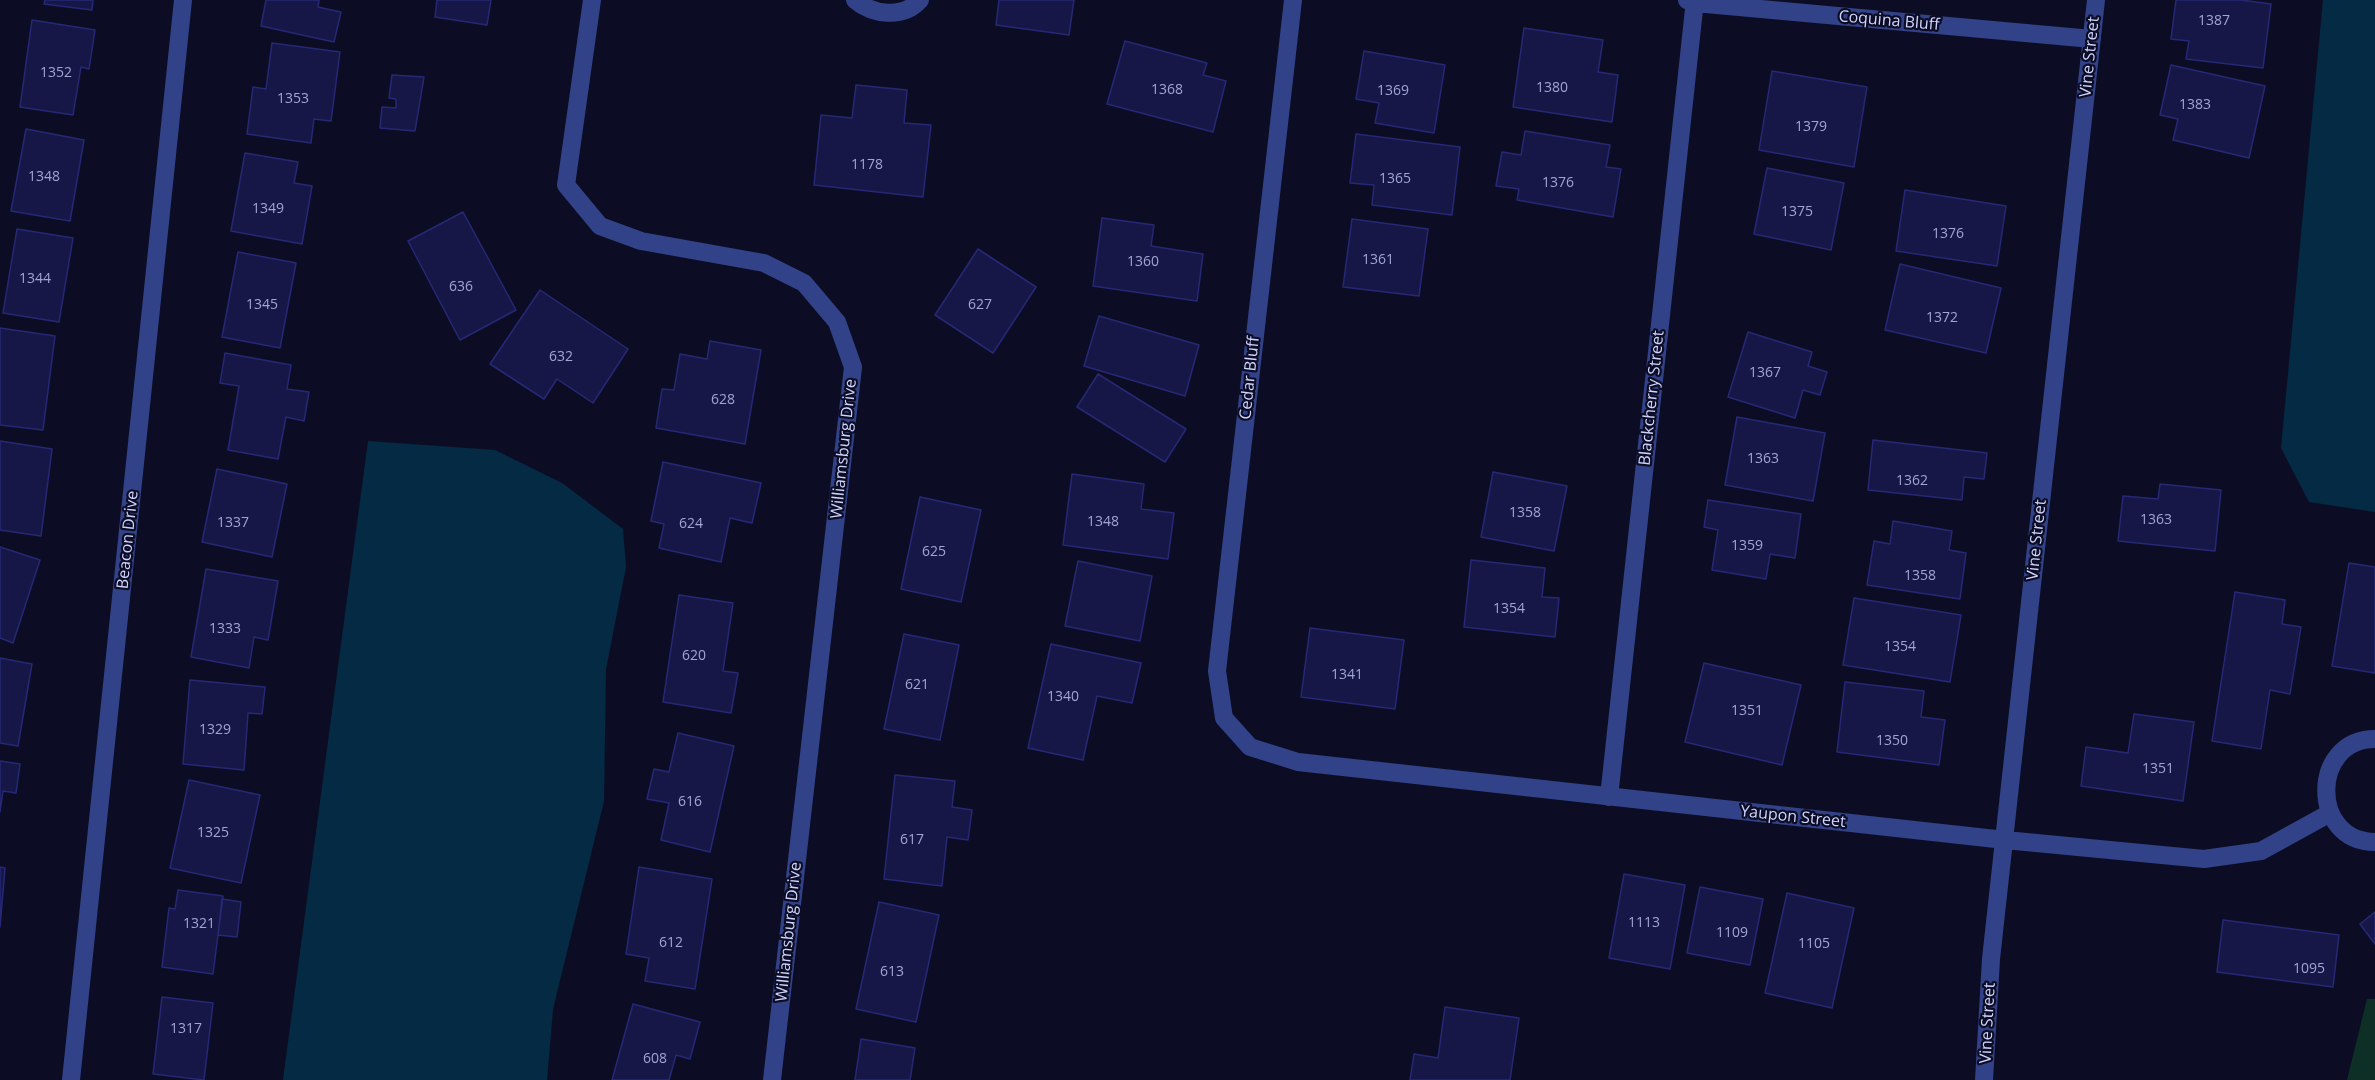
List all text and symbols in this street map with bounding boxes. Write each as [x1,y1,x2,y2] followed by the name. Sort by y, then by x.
[1838,7,1940,35] street label: Coquina Bluff
[2198,13,2230,29] house number: 1387
[2076,16,2104,98] street label: Vine Street
[40,65,72,81] house number: 1352
[1536,80,1568,96] house number: 1380
[1151,82,1183,98] house number: 1368
[1377,83,1409,99] house number: 1369
[277,91,309,107] house number: 1353
[2179,97,2211,113] house number: 1383
[1795,119,1827,135] house number: 1379
[851,157,883,173] house number: 1178
[28,169,60,185] house number: 1348
[1379,171,1411,187] house number: 1365
[1542,175,1574,191] house number: 1376
[252,201,284,217] house number: 1349
[1781,204,1813,220] house number: 1375
[1932,226,1964,242] house number: 1376
[1362,252,1394,268] house number: 1361
[1127,254,1159,270] house number: 1360
[19,271,51,287] house number: 1344
[449,279,473,295] house number: 636
[246,297,278,313] house number: 1345
[968,297,992,313] house number: 627
[1926,310,1958,326] house number: 1372
[1635,330,1669,466] street label: Blackcherry Street
[1236,336,1264,420] street label: Cedar Bluff
[549,349,573,365] house number: 632
[1749,365,1781,381] house number: 1367
[827,378,861,520] street label: Williamsburg Drive
[711,392,735,408] house number: 628
[1747,451,1779,467] house number: 1363
[1896,473,1928,489] house number: 1362
[113,490,143,590] street label: Beacon Drive
[2023,499,2051,581] street label: Vine Street
[1509,505,1541,521] house number: 1358
[2140,512,2172,528] house number: 1363
[1087,514,1119,530] house number: 1348
[217,515,249,531] house number: 1337
[679,516,703,532] house number: 624
[1731,538,1763,554] house number: 1359
[922,544,946,560] house number: 625
[1904,568,1936,584] house number: 1358
[1493,601,1525,617] house number: 1354
[209,621,241,637] house number: 1333
[1884,639,1916,655] house number: 1354
[682,648,706,664] house number: 620
[1331,667,1363,683] house number: 1341
[905,677,929,693] house number: 621
[1047,689,1079,705] house number: 1340
[1731,703,1763,719] house number: 1351
[199,722,231,738] house number: 1329
[1876,733,1908,749] house number: 1350
[2142,761,2174,777] house number: 1351
[678,794,702,810] house number: 616
[1739,802,1847,832] street label: Yaupon Street
[197,825,229,841] house number: 1325
[900,832,924,848] house number: 617
[772,861,806,1003] street label: Williamsburg Drive
[1628,915,1660,931] house number: 1113
[183,916,215,932] house number: 1321
[1716,925,1748,941] house number: 1109
[659,935,683,951] house number: 612
[1798,936,1830,952] house number: 1105
[2293,961,2325,977] house number: 1095
[880,964,904,980] house number: 613
[1976,982,2000,1064] street label: Vine Street
[170,1021,202,1037] house number: 1317
[643,1051,667,1067] house number: 608

